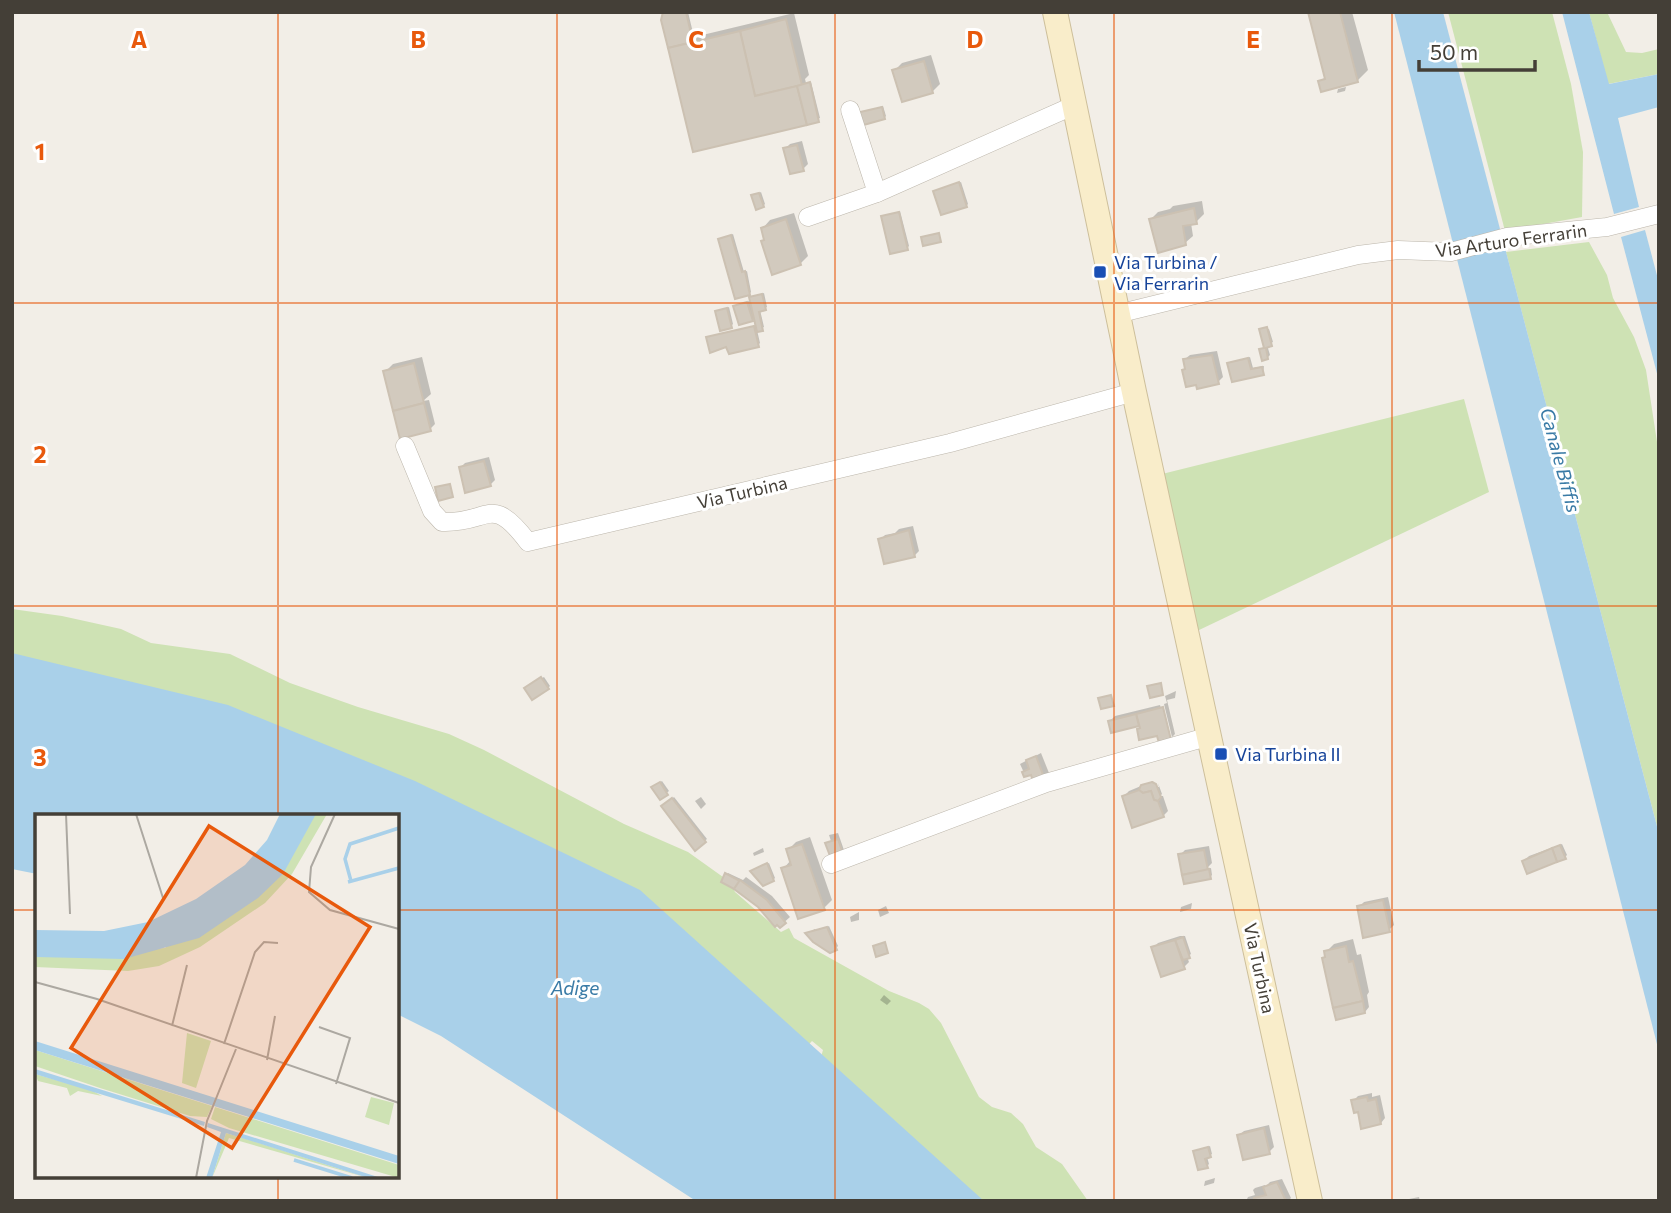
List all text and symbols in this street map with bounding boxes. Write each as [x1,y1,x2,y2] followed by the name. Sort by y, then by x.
[131,25,148,53] text: A
[410,25,426,53] text: B
[688,25,704,53] text: C
[967,25,984,53] text: D
[1246,25,1260,53] text: E
[1419,28,1534,72] scale bar
[1430,39,1478,64] text: 50 m
[35,137,45,165] text: 1
[1434,218,1588,262] street label: Via Arturo Ferrarin
[1114,251,1218,294] place label: Via Turbina / Via Ferrarin
[1092,264,1108,280] marker: Via Turbina / Via Ferrarin
[1536,405,1586,515] water label: Canale Biffis
[33,440,47,468] text: 2
[695,471,789,513] street label: Via Turbina
[33,743,47,771] text: 3
[1235,743,1341,765] place label: Via Turbina II
[1213,746,1229,762] marker: Via Turbina II
[35,814,399,1178] inset map
[1240,921,1280,1015] street label: Via Turbina
[550,976,599,999] water label: Adige

